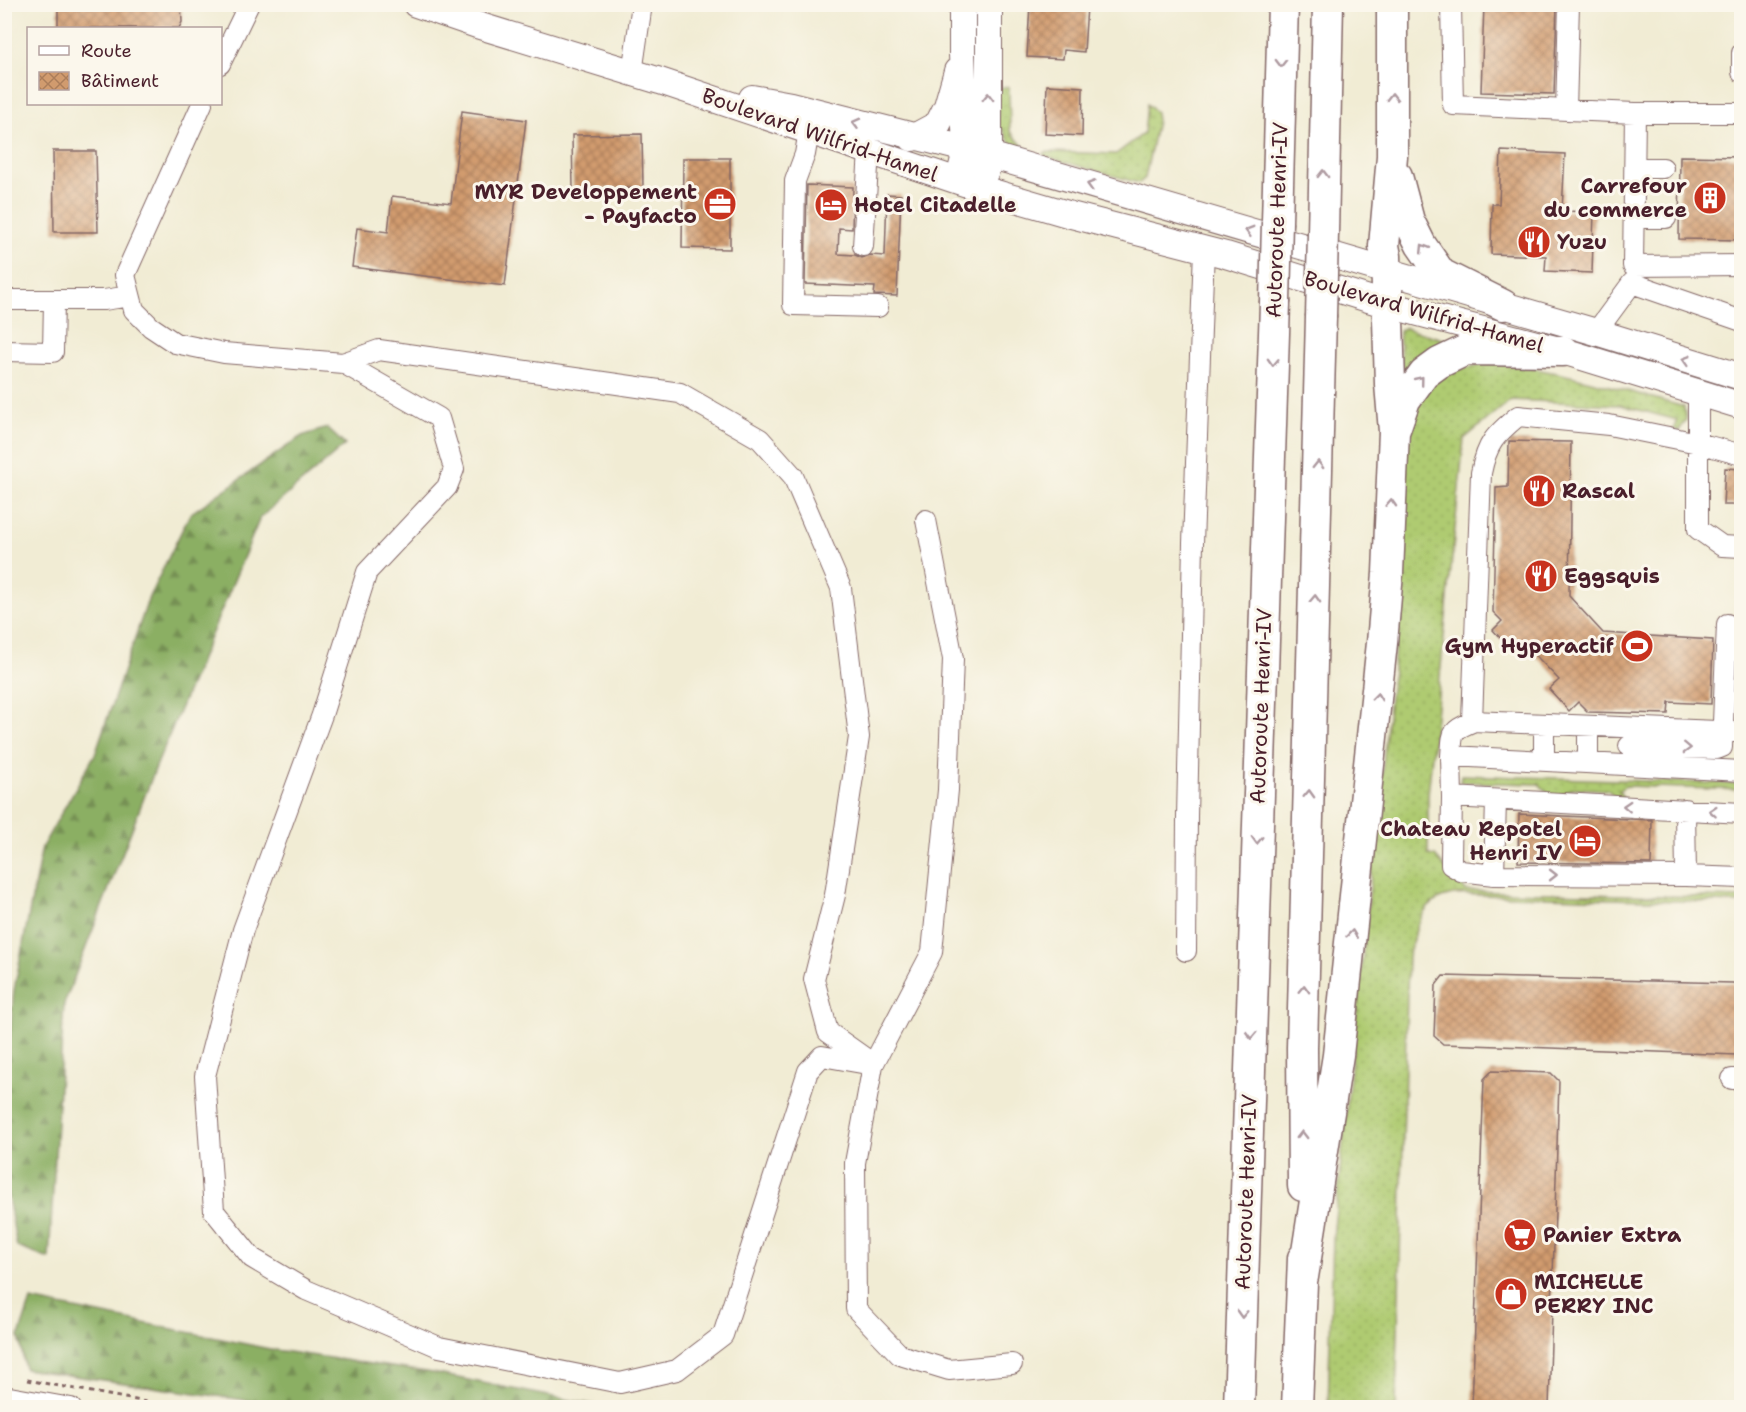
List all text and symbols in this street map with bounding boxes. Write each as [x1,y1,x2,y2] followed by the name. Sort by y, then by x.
[27,27,222,105] legend
[81,39,132,63] text: Route
[1275,58,1288,67] one-way arrow
[81,69,159,93] text: Bâtiment
[698,81,942,189] street label: Boulevard Wilfrid-Hamel
[982,92,994,101] one-way arrow
[1386,93,1398,102] one-way arrow
[851,117,861,130] one-way arrow
[1260,122,1294,318] street label: Autoroute Henri-IV
[1317,170,1330,179] one-way arrow
[1543,172,1687,224] place label: Carrefour du commerce
[474,178,697,230] place label: MYR Developpement - Payfacto
[1087,180,1097,192] one-way arrow
[1692,180,1728,216] building icon: Carrefour du commerce
[702,186,738,222] office icon: MYR Developpement - Payfacto
[813,187,849,223] hotel icon: Hotel Citadelle
[854,191,1017,219] place label: Hotel Citadelle
[1516,224,1552,260] restaurant icon: Yuzu
[1244,226,1255,238] one-way arrow
[1557,228,1607,256] place label: Yuzu
[1419,244,1431,254] one-way arrow
[1301,264,1548,360] street label: Boulevard Wilfrid-Hamel
[1681,355,1692,367] one-way arrow
[1267,357,1279,366] one-way arrow
[1413,376,1424,387] one-way arrow
[1312,461,1324,470] one-way arrow
[1521,473,1557,509] restaurant icon: Rascal
[1562,477,1635,505] place label: Rascal
[1385,498,1398,507] one-way arrow
[1523,558,1559,594] restaurant icon: Eggsquis
[1564,562,1660,590] place label: Eggsquis
[1308,595,1321,604] one-way arrow
[1244,608,1278,804] street label: Autoroute Henri-IV
[1619,628,1655,664] sports icon: Gym Hyperactif
[1444,632,1615,660] place label: Gym Hyperactif
[1370,693,1383,702] one-way arrow
[1683,742,1692,755] one-way arrow
[1303,790,1316,799] one-way arrow
[1622,800,1631,813] one-way arrow
[1709,805,1718,818] one-way arrow
[1380,815,1562,867] place label: Chateau Repotel Henri IV
[1567,823,1603,859] hotel icon: Chateau Repotel Henri IV
[1250,836,1263,845] one-way arrow
[1548,869,1557,881] one-way arrow
[1345,929,1358,939] one-way arrow
[1298,985,1310,994] one-way arrow
[1244,1030,1257,1039] one-way arrow
[1229,1094,1263,1290] street label: Autoroute Henri-IV
[1296,1130,1308,1139] one-way arrow
[1502,1217,1538,1253] supermarket icon: Panier Extra
[1543,1221,1682,1249] place label: Panier Extra
[1534,1268,1654,1320] place label: MICHELLE PERRY INC
[1493,1276,1529,1312] shop icon: MICHELLE PERRY INC
[1235,1309,1248,1318] one-way arrow

